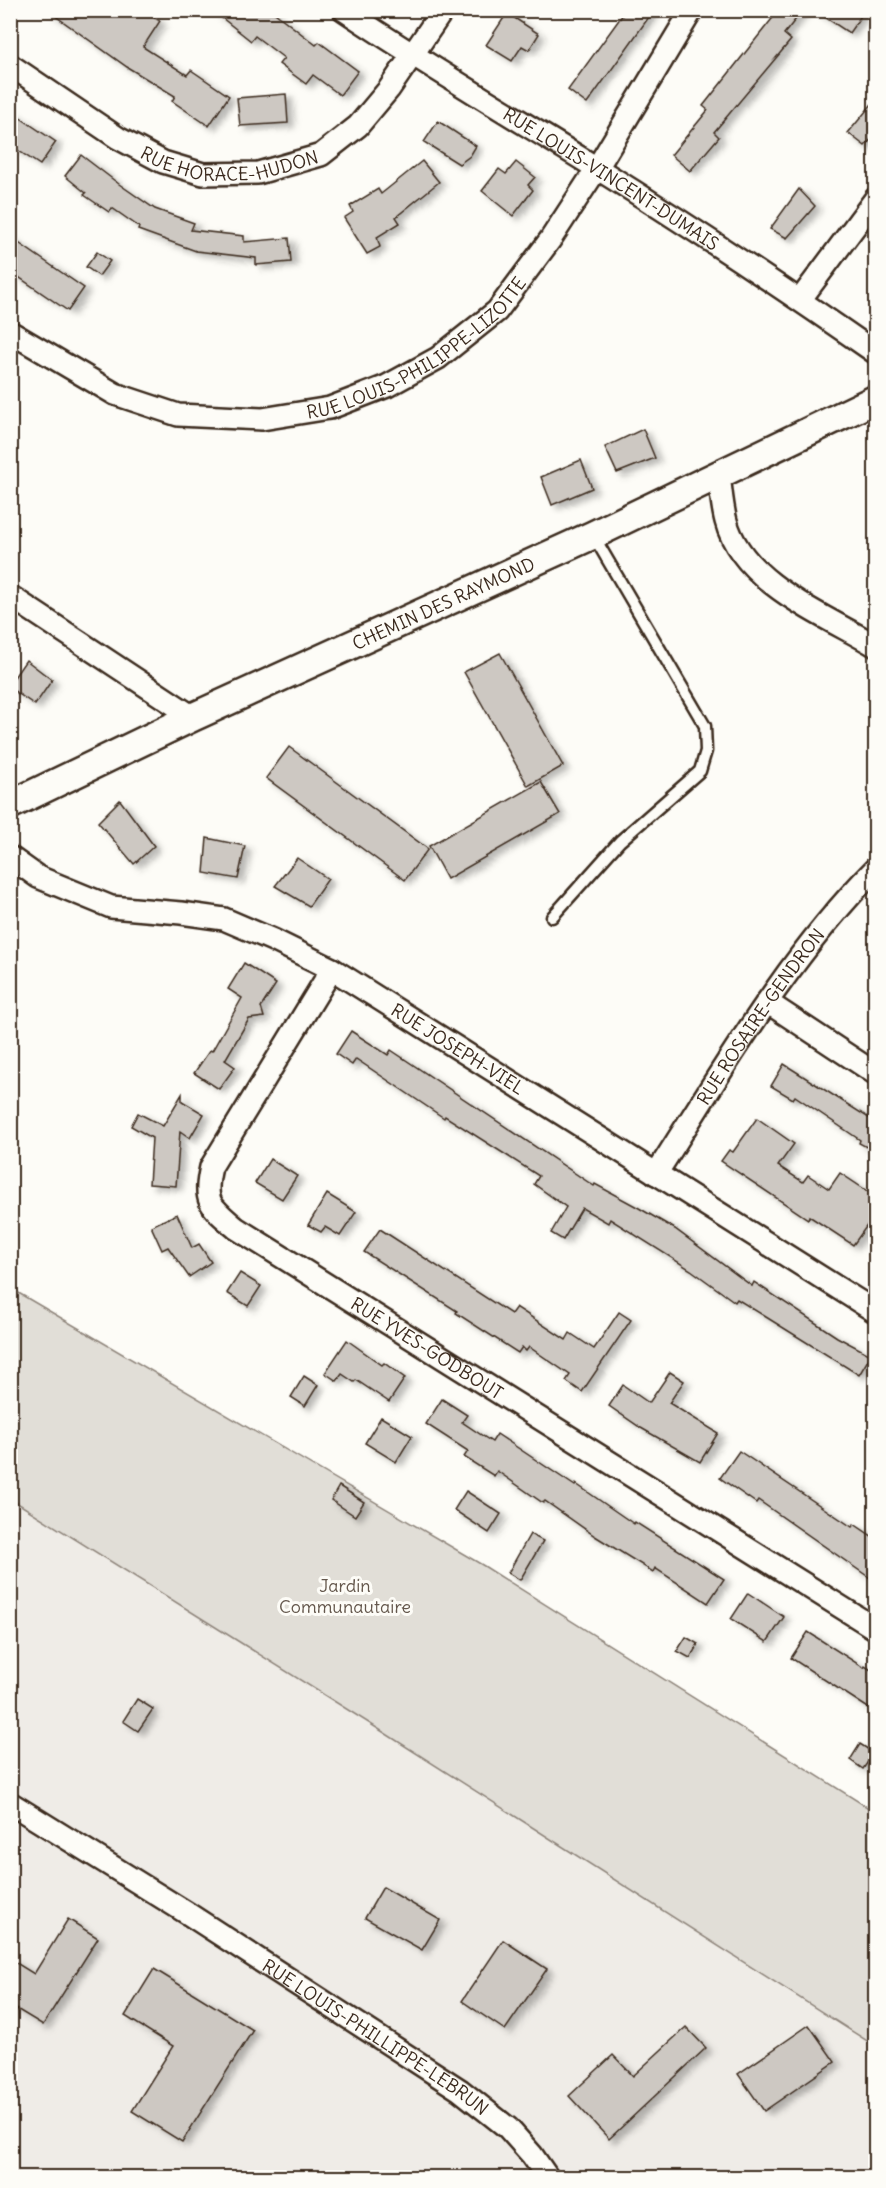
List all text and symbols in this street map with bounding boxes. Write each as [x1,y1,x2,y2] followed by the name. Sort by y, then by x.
[499,102,724,255] street label: RUE LOUIS-VINCENT-DUMAIS
[139,137,321,161] street label: RUE HORACE-HUDON
[137,141,321,185] text: RUE HORACE-HUDON
[305,272,530,423] street label: RUE LOUIS-PHILIPPE-LIZOTTE
[348,552,538,655] street label: CHEMIN DES RAYMOND
[691,924,829,1109] street label: RUE ROSAIRE-GENDRON
[387,998,529,1099] street label: RUE JOSEPH-VIEL
[347,1292,508,1404] street label: RUE YVES-GODBOUT
[279,1574,411,1618] park label: Jardin Communautaire
[258,1954,493,2120] street label: RUE LOUIS-PHILLIPPE-LEBRUN

